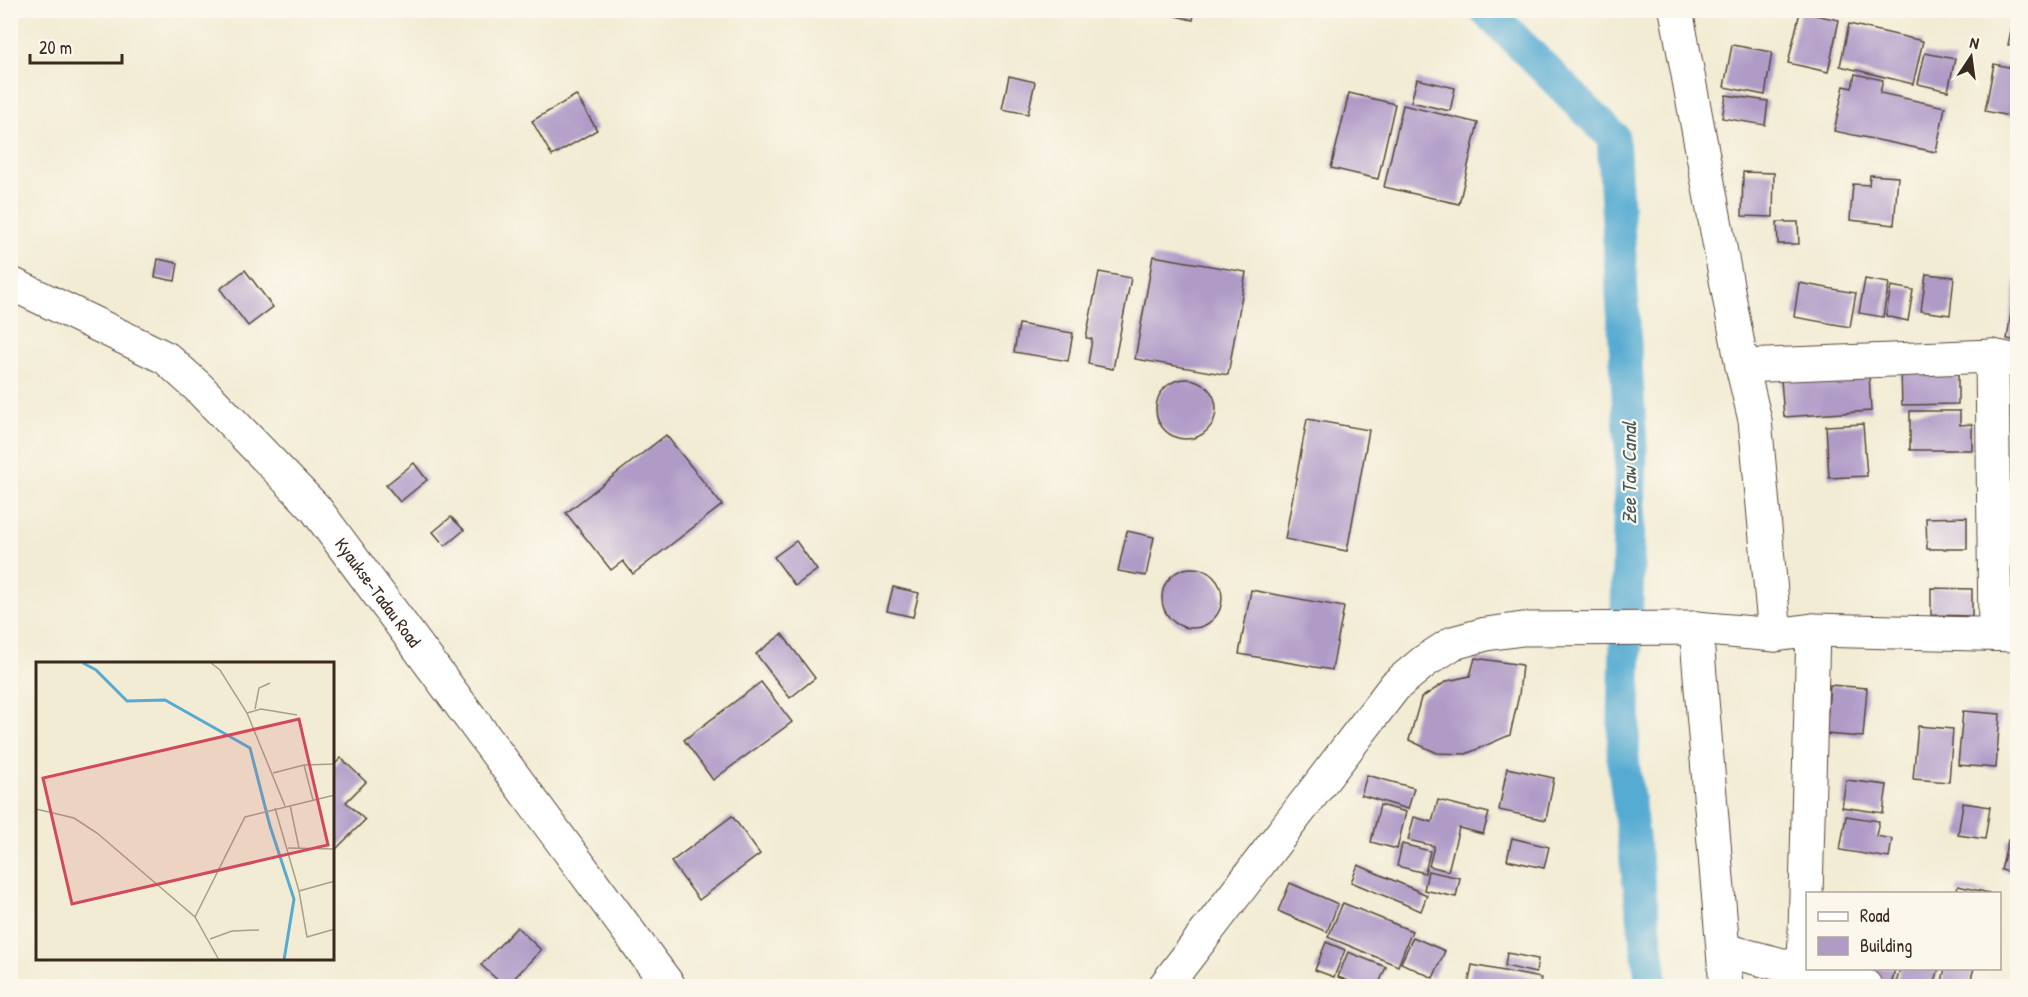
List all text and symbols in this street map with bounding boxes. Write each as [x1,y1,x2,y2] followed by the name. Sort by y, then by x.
[30,27,122,65] scale bar
[1941,27,2001,87] north arrow
[1968,31,1981,54] text: N
[39,35,72,60] text: 20 m
[1615,420,1642,524] water label: Zee Taw Canal
[329,532,427,652] street label: Kyaukse-Tadau Road
[36,662,334,961] inset map
[1806,892,2001,970] legend
[1860,903,1890,928] text: Road
[1860,933,1912,958] text: Building

